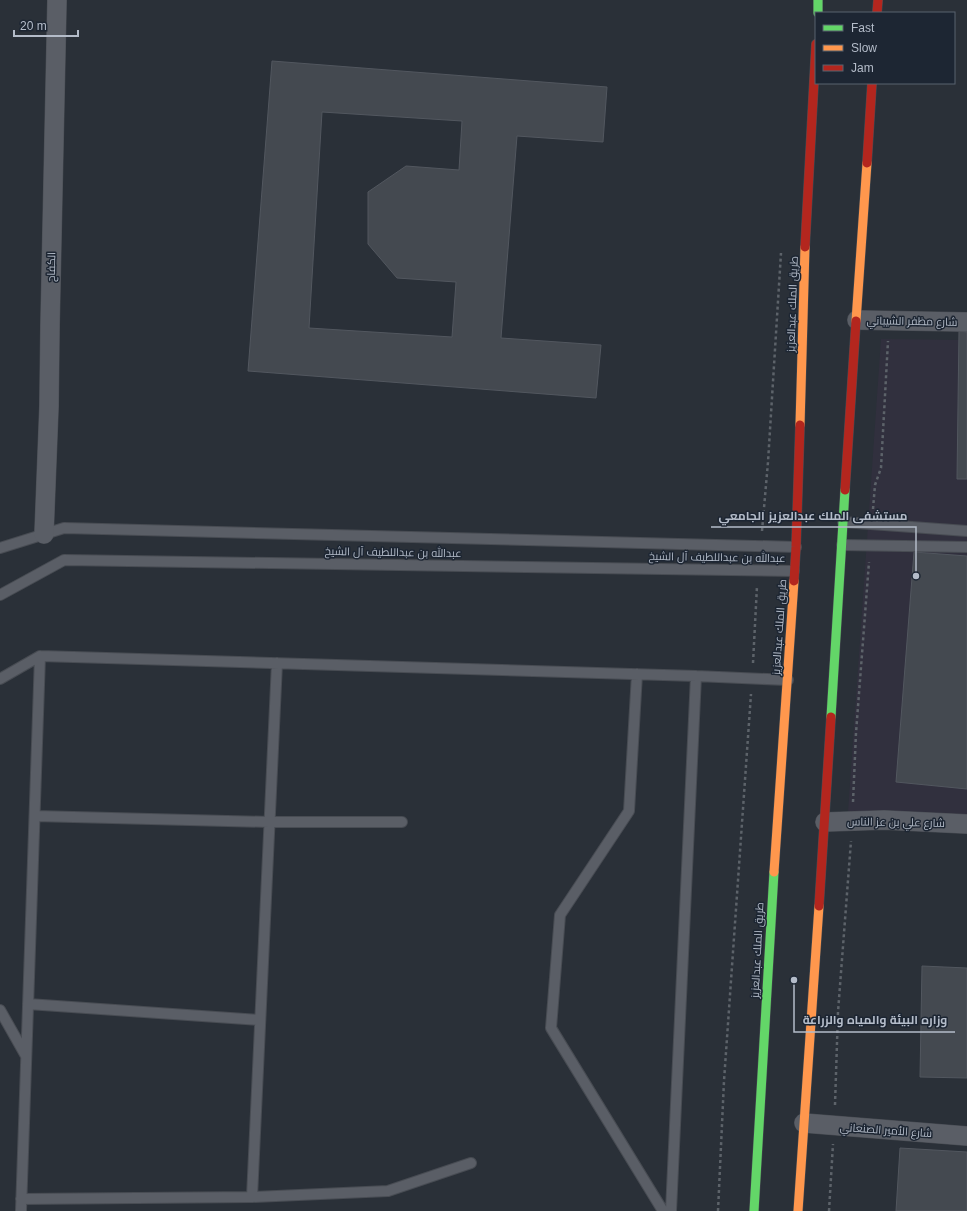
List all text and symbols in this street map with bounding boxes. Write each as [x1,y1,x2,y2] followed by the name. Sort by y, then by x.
[14,12,78,38] scale bar
[815,12,955,84] legend
[20,19,47,33] text: 20 m
[851,21,875,35] text: Fast
[851,41,877,55] text: Slow
[851,61,874,75] text: Jam
[45,252,59,282] street label: الكفاح
[784,256,801,353] street label: طريق الملك عبدالعزيز
[866,314,958,331] street label: شارع مظفر الشيباني
[711,503,916,527] callout: مستشفى الملك عبدالعزيز الجامعي
[719,509,907,526] text: مستشفى الملك عبدالعزيز الجامعي
[324,543,462,561] street label: عبدالله بن عبداللطيف آل الشيخ
[648,548,786,566] street label: عبدالله بن عبداللطيف آل الشيخ
[770,579,789,676] street label: طريق الملك عبدالعزيز
[847,815,945,832] street label: شارع علي بن عز الناس
[748,902,767,999] street label: طريق الملك عبدالعزيز
[794,1008,955,1032] callout: وزاره البيئة والمياه والزراعة
[803,1013,947,1028] text: وزاره البيئة والمياه والزراعة
[839,1121,933,1142] street label: شارع الأمير الصنعاني

